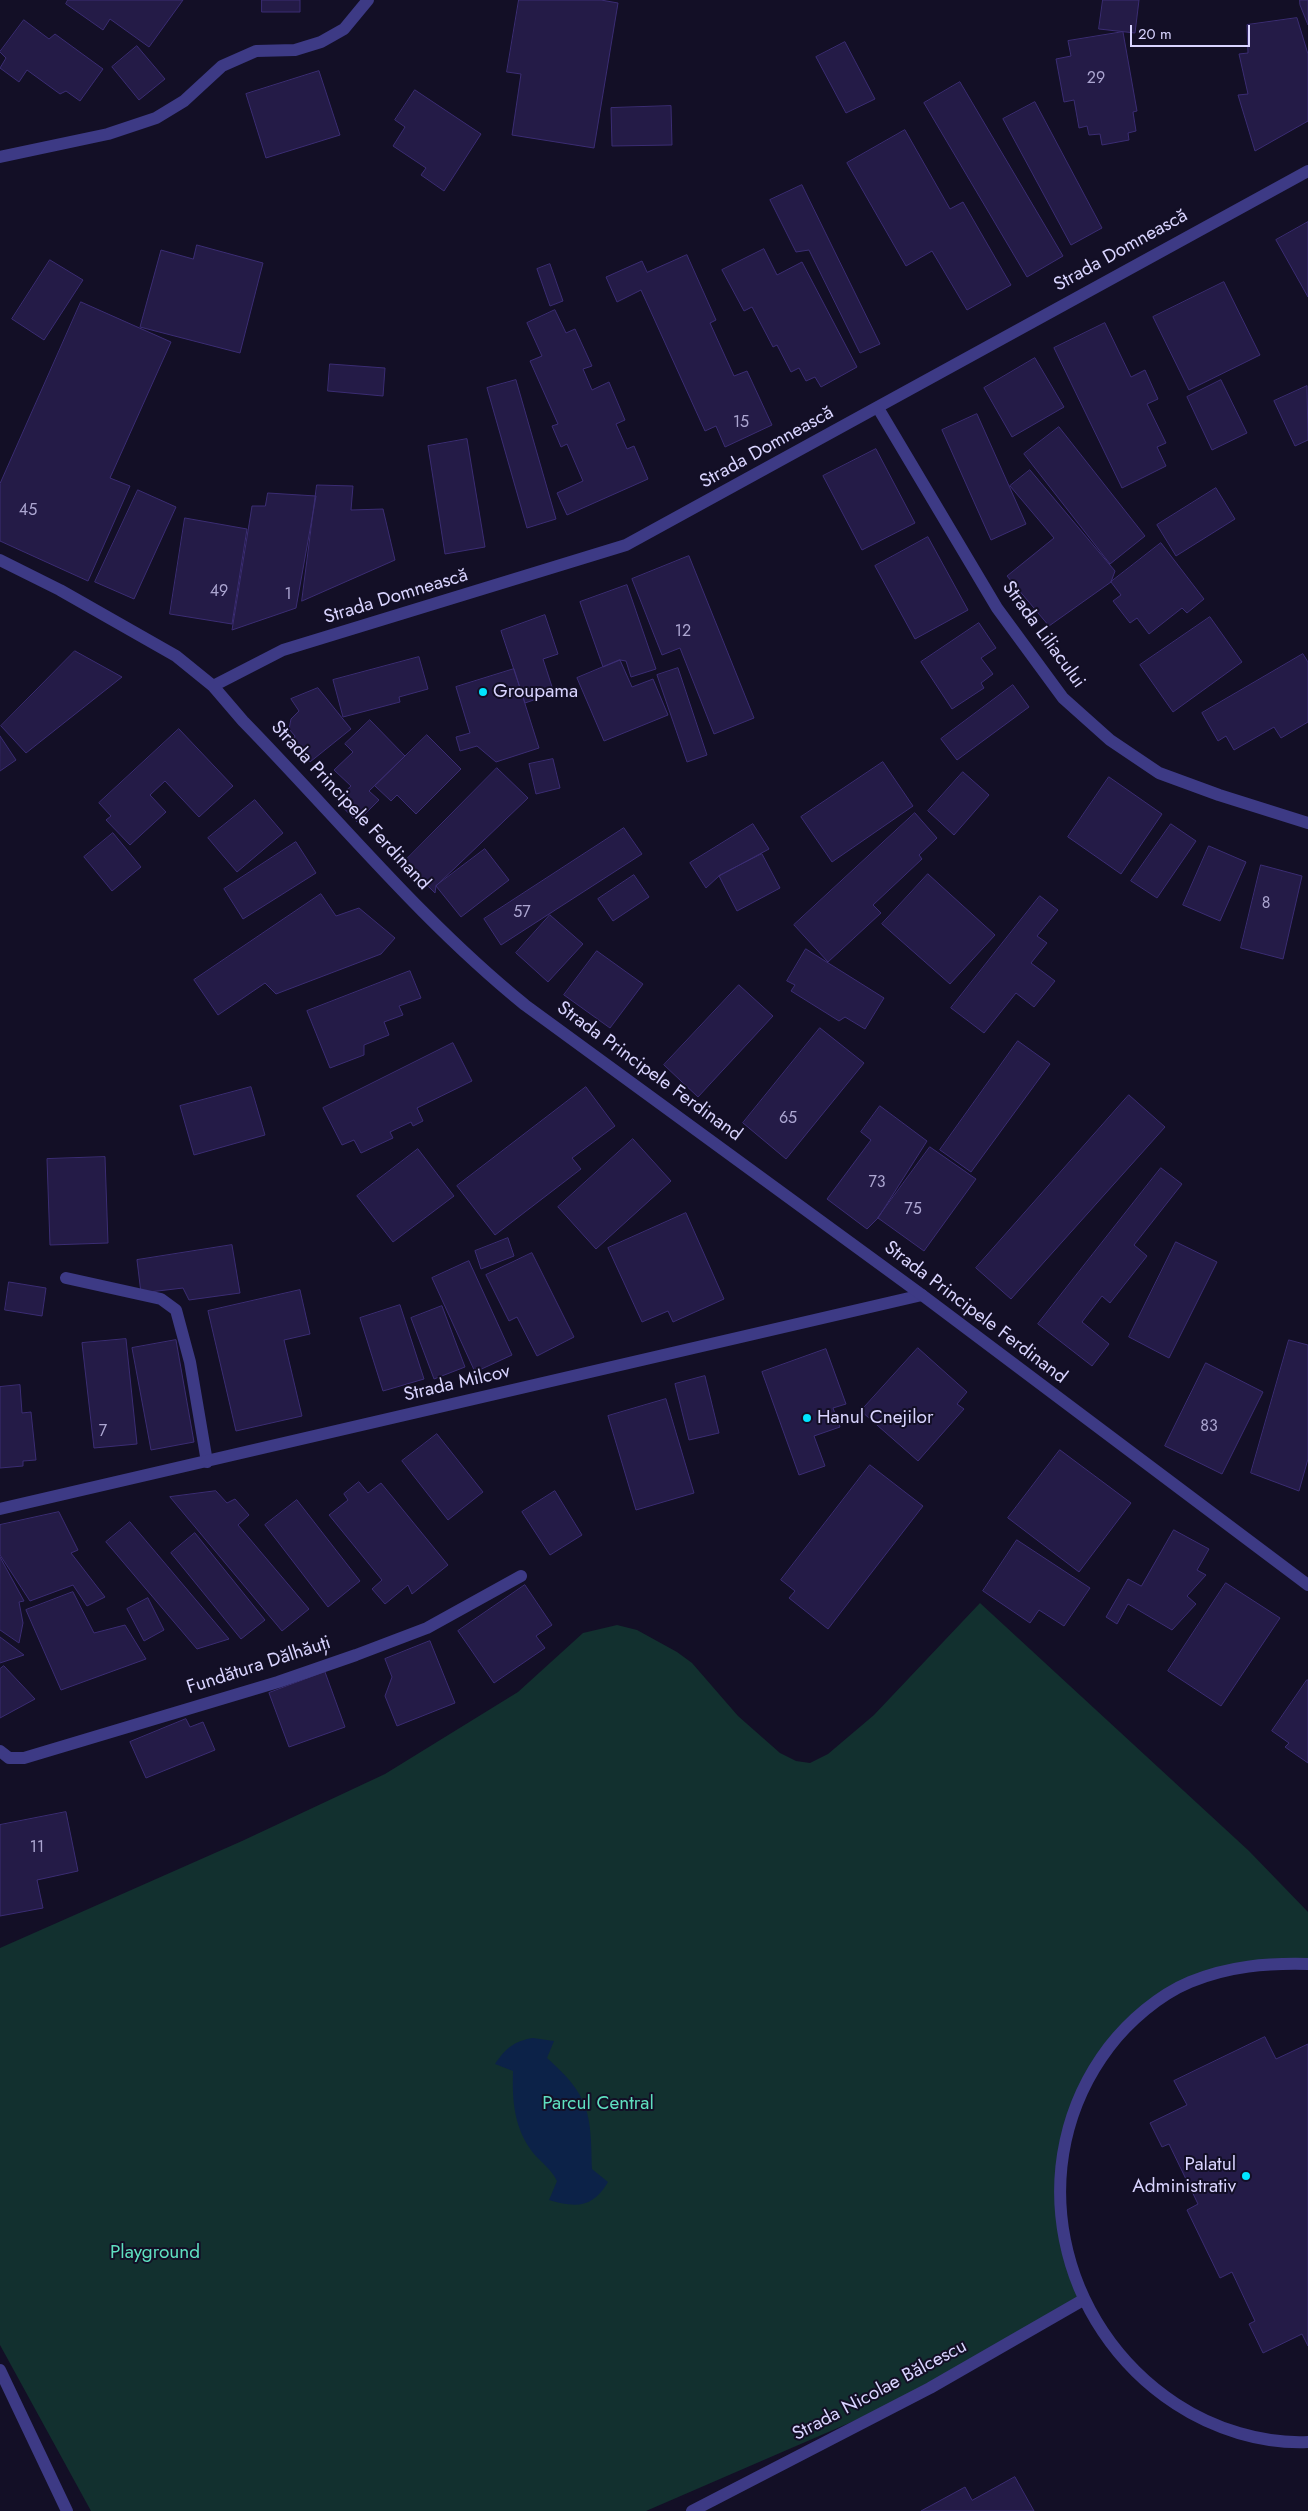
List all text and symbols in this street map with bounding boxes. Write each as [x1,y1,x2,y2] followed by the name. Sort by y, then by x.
[1133,15,1253,47] scale bar
[1138,23,1172,45] text: 20 m
[1087,69,1105,89] house number: 29
[1050,205,1192,297] street label: Strada Domnească
[696,402,838,494] street label: Strada Domnească
[733,413,749,433] house number: 15
[19,501,37,521] house number: 45
[321,564,471,630] street label: Strada Domnească
[997,577,1089,693] street label: Strada Liliacului
[210,582,228,602] house number: 49
[284,585,292,605] house number: 1
[675,622,691,642] house number: 12
[493,681,578,703] place label: Groupama
[477,686,489,698] marker: Groupama
[266,717,434,895] street label: Strada Principele Ferdinand
[1262,894,1270,914] house number: 8
[513,903,531,923] house number: 57
[552,997,746,1147] street label: Strada Principele Ferdinand
[779,1109,797,1129] house number: 65
[868,1173,886,1193] house number: 73
[904,1200,922,1220] house number: 75
[879,1237,1071,1389] street label: Strada Principele Ferdinand
[402,1361,512,1407] street label: Strada Milcov
[817,1407,933,1429] place label: Hanul Cnejilor
[801,1412,813,1424] marker: Hanul Cnejilor
[1200,1417,1218,1437] house number: 83
[99,1422,107,1442] house number: 7
[184,1632,334,1700] street label: Fundătura Dălhăuți
[30,1838,44,1858] house number: 11
[542,2093,654,2115] park label: Parcul Central
[1132,2154,1236,2198] place label: Palatul Administrativ
[1240,2170,1252,2182] marker: Palatul Administrativ
[110,2242,200,2264] park label: Playground
[789,2335,971,2447] street label: Strada Nicolae Bălcescu

